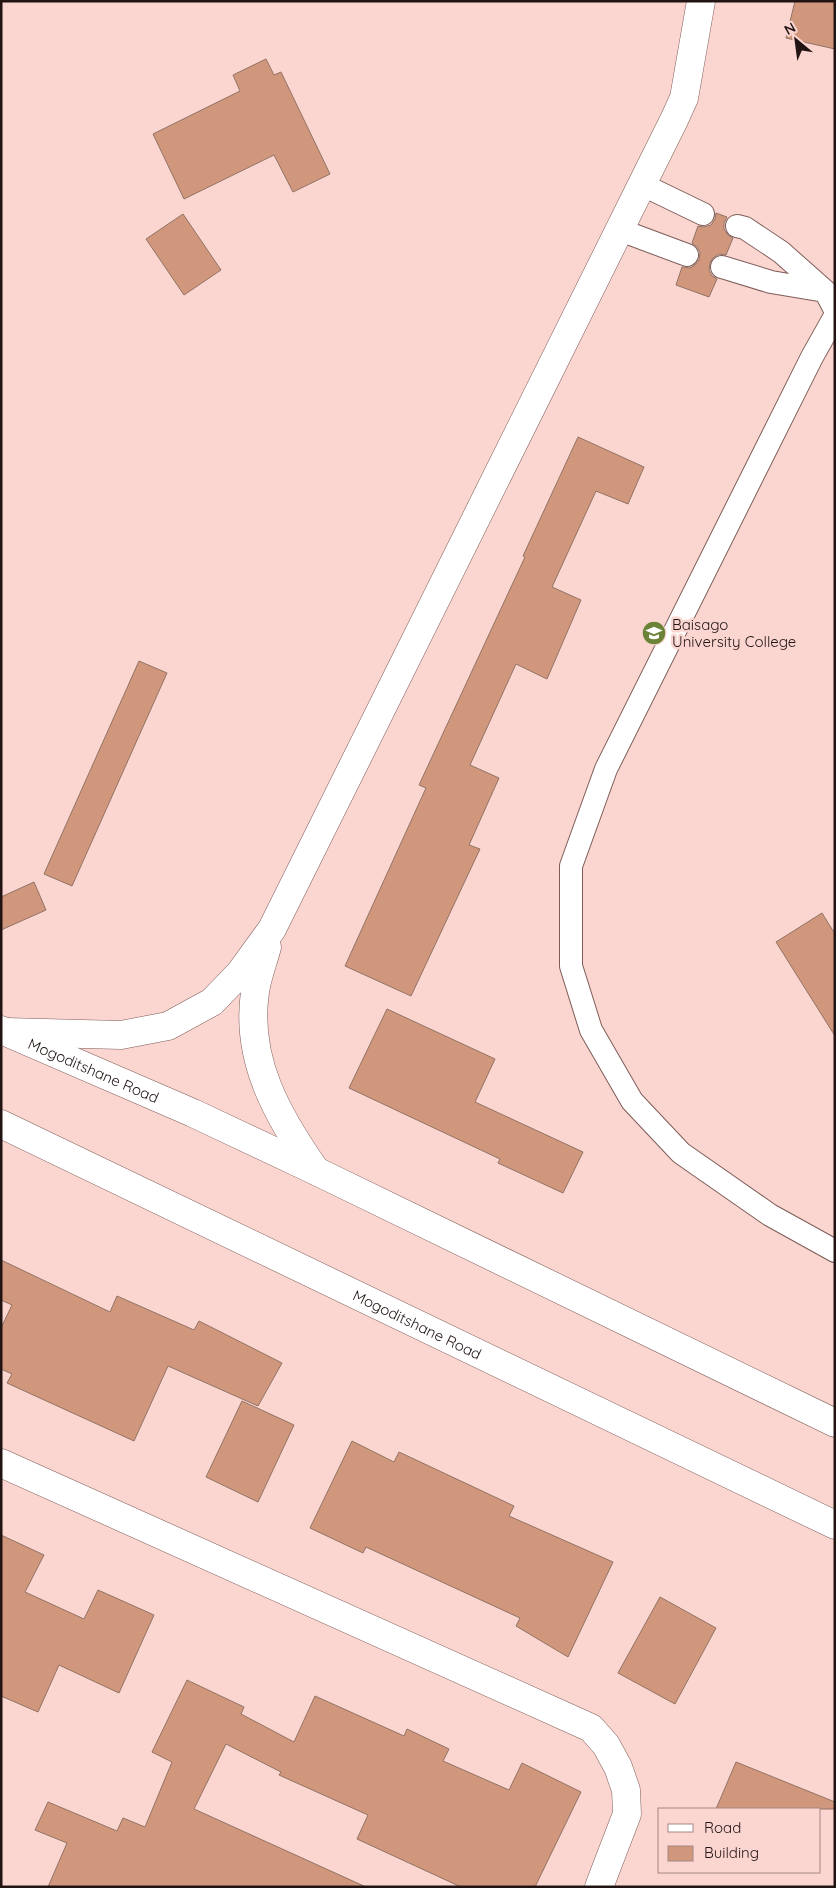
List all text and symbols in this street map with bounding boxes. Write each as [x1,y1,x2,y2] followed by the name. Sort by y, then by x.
[771,15,821,65] north arrow
[781,18,799,39] text: N
[672,615,796,651] place label: Baisago University College
[641,620,667,646] school or university icon: Baisago University College
[25,1033,162,1107] street label: Mogoditshane Road
[350,1285,485,1363] street label: Mogoditshane Road
[658,1808,821,1873] legend
[704,1818,741,1837] text: Road
[704,1843,759,1862] text: Building

